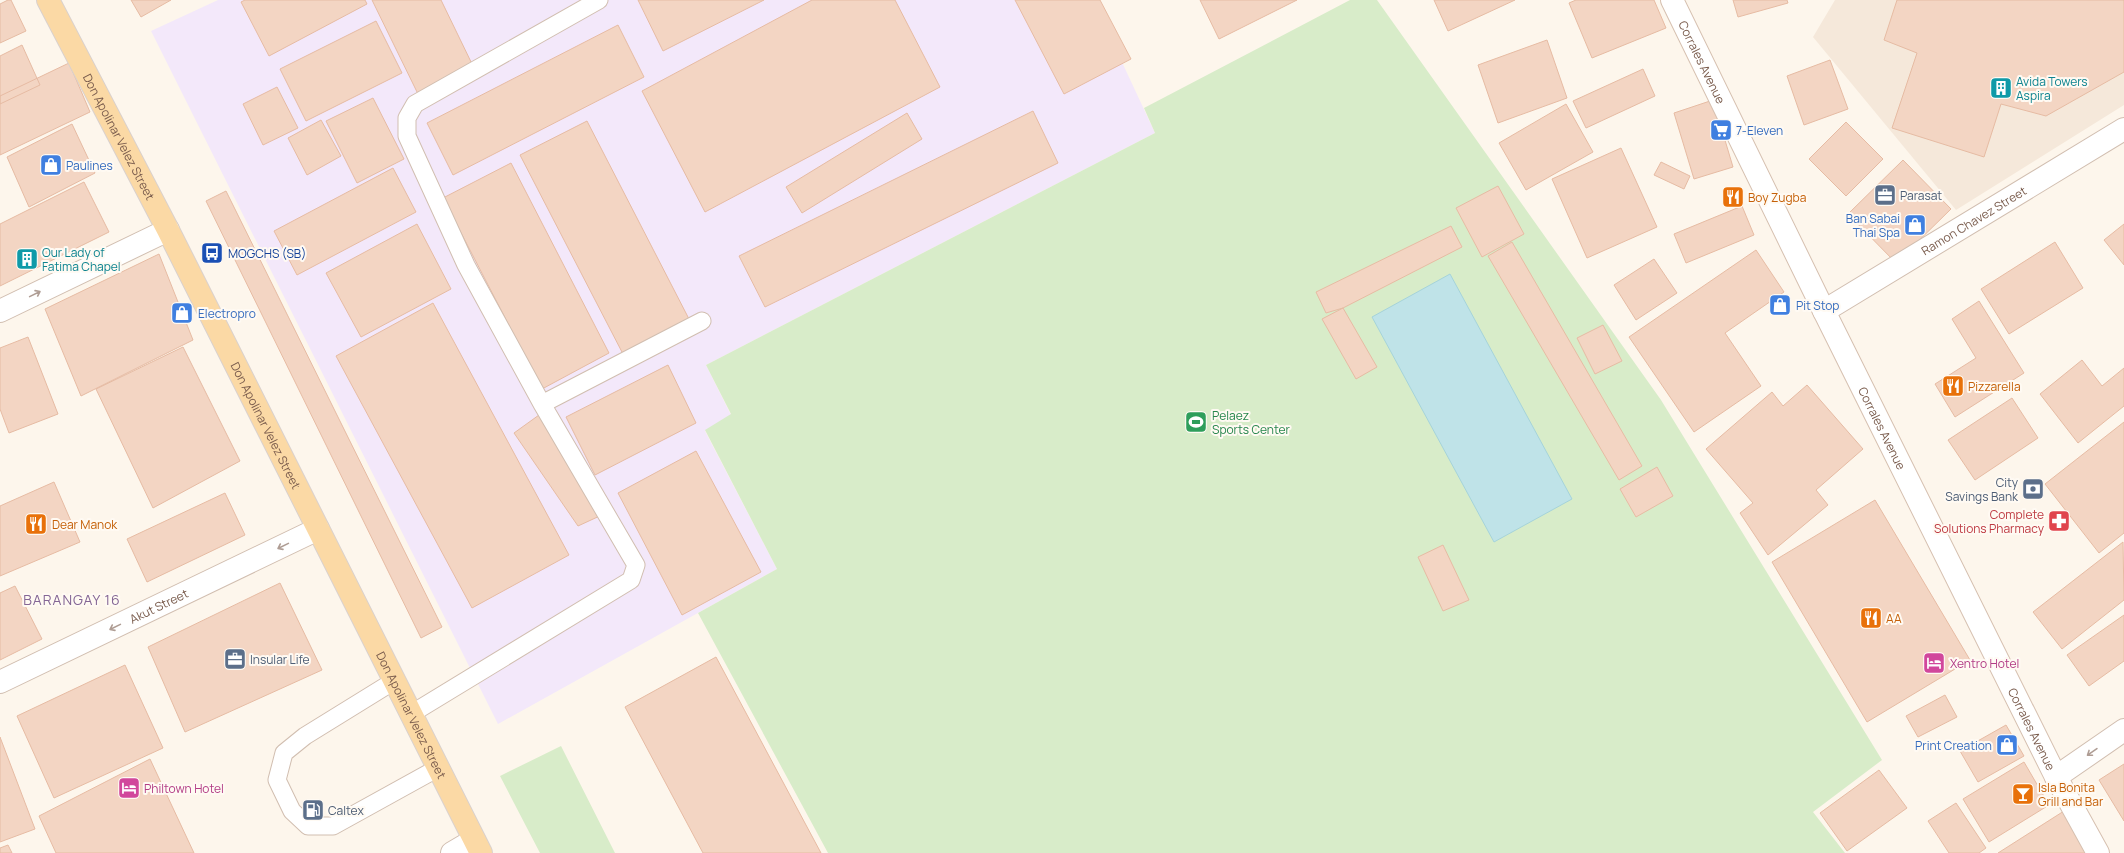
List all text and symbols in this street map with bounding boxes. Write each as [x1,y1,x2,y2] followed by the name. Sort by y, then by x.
[1675,18,1730,106] street label: Corrales Avenue
[79,70,159,203] street label: Don Apolinar Velez Street
[2016,73,2088,104] place label: Avida Towers Aspira
[1988,75,2014,101] building icon: Avida Towers Aspira
[1708,117,1734,143] supermarket icon: 7-Eleven
[1736,122,1783,139] place label: 7-Eleven
[38,152,64,178] shop icon: Paulines
[66,157,113,174] place label: Paulines
[1872,182,1898,208] office icon: Parasat
[1918,182,2030,259] street label: Ramon Chavez Street
[1720,184,1746,210] restaurant icon: Boy Zugba
[1900,187,1942,204] place label: Parasat
[1748,189,1806,206] place label: Boy Zugba
[1846,210,1900,241] place label: Ban Sabai Thai Spa
[1902,212,1928,238] shop icon: Ban Sabai Thai Spa
[199,240,225,266] bus stop icon: MOGCHS (SB)
[42,244,121,275] place label: Our Lady of Fatima Chapel
[228,245,306,262] place label: MOGCHS (SB)
[14,246,40,272] building icon: Our Lady of Fatima Chapel
[29,290,41,297] one-way arrow
[1767,292,1793,318] shop icon: Pit Stop
[1796,297,1839,314] place label: Pit Stop
[169,300,195,326] shop icon: Electropro
[198,305,256,322] place label: Electropro
[227,359,305,492] street label: Don Apolinar Velez Street
[1940,373,1966,399] restaurant icon: Pizzarella
[1968,378,2021,395] place label: Pizzarella
[1855,384,1910,472] street label: Corrales Avenue
[1212,407,1291,438] place label: Pelaez Sports Center
[1183,409,1209,435] sports icon: Pelaez Sports Center
[1945,474,2019,505] place label: City Savings Bank
[2020,476,2046,502] bank icon: City Savings Bank
[1934,506,2045,537] place label: Complete Solutions Pharmacy
[2046,508,2072,534] pharmacy icon: Complete Solutions Pharmacy
[23,511,49,537] restaurant icon: Dear Manok
[52,516,118,533] place label: Dear Manok
[277,543,289,550] one-way arrow
[126,584,191,627] street label: Akut Street
[23,590,121,609] district label: BARANGAY 16
[1858,605,1884,631] restaurant icon: AA
[1886,610,1902,627] place label: AA
[109,624,121,631] one-way arrow
[222,646,248,672] office icon: Insular Life
[373,648,451,781] street label: Don Apolinar Velez Street
[1921,650,1947,676] hotel icon: Xentro Hotel
[250,651,310,668] place label: Insular Life
[1950,655,2019,672] place label: Xentro Hotel
[2004,685,2060,773] street label: Corrales Avenue
[1994,732,2020,758] shop icon: Print Creation
[1915,737,1992,754] place label: Print Creation
[2087,748,2098,756] one-way arrow
[116,775,142,801] hotel icon: Philtown Hotel
[2038,779,2104,810] place label: Isla Bonita Grill and Bar
[144,780,224,797] place label: Philtown Hotel
[2010,781,2036,807] bar icon: Isla Bonita Grill and Bar
[300,797,326,823] fuel station icon: Caltex
[328,802,364,819] place label: Caltex

